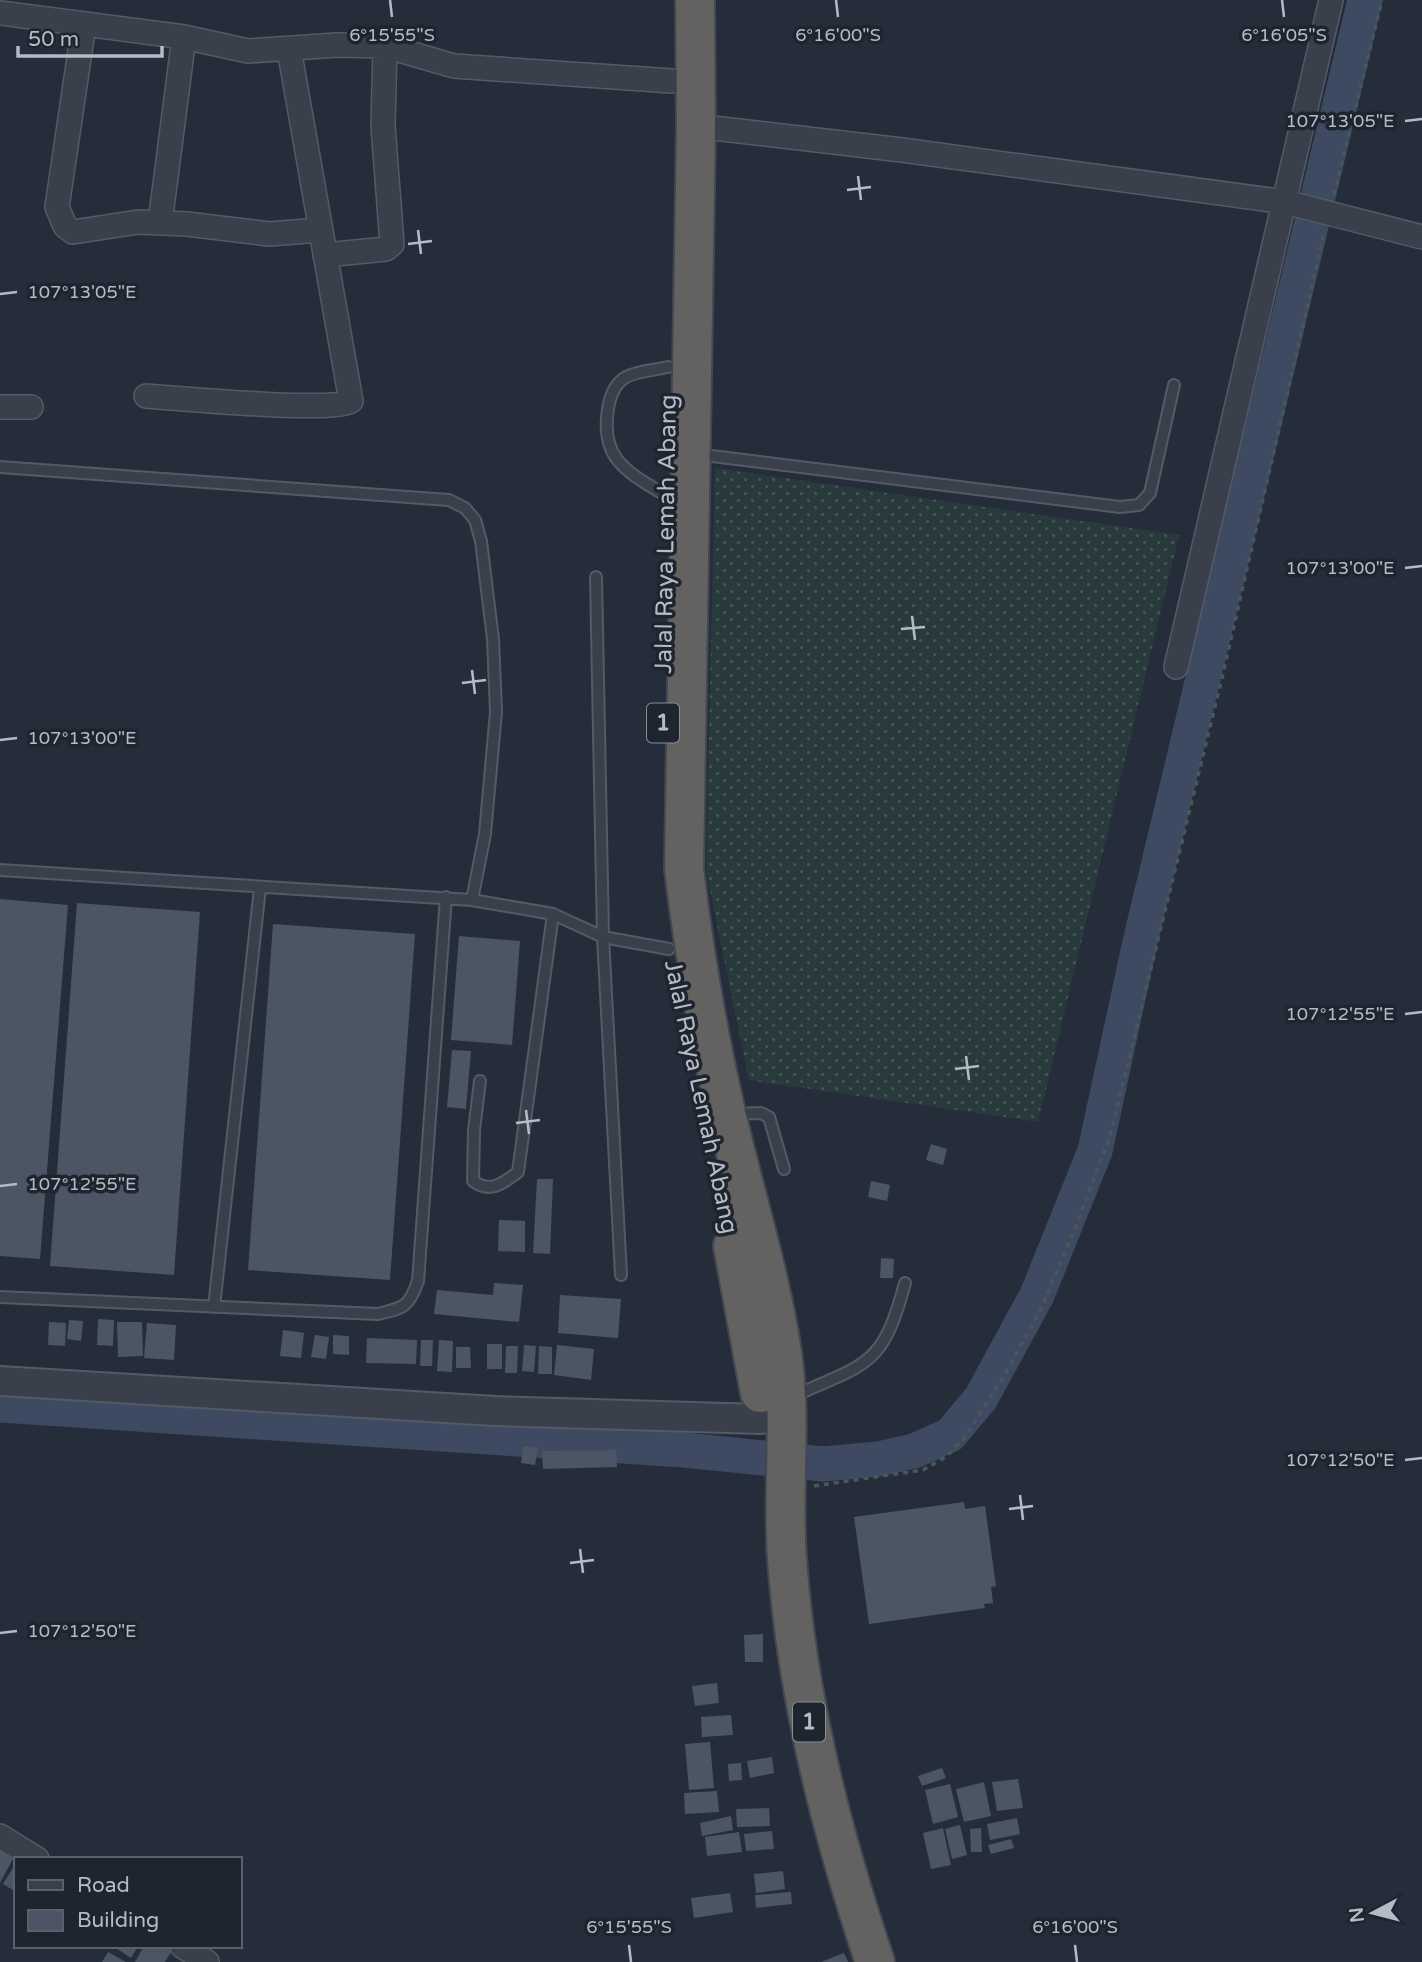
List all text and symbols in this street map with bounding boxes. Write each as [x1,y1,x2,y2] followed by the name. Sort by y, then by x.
[18,14,161,58] scale bar
[349,24,435,46] text: 6°15'55"S
[795,24,881,46] text: 6°16'00"S
[1241,24,1327,46] text: 6°16'05"S
[28,27,79,52] text: 50 m
[1285,110,1395,132] text: 107°13'05"E
[27,281,137,303] text: 107°13'05"E
[649,394,683,674] street label: Jalal Raya Lemah Abang
[1285,557,1395,579] text: 107°13'00"E
[647,704,679,743] road number: 1
[27,727,137,749] text: 107°13'00"E
[658,957,744,1237] street label: Jalal Raya Lemah Abang
[1285,1003,1395,1025] text: 107°12'55"E
[27,1173,137,1195] text: 107°12'55"E
[1285,1449,1395,1471] text: 107°12'50"E
[27,1620,137,1642] text: 107°12'50"E
[793,1702,825,1742] road number: 1
[14,1857,242,1948] legend
[77,1873,130,1898] text: Road
[1338,1878,1408,1948] north arrow
[1345,1906,1369,1924] text: N
[77,1908,159,1933] text: Building
[586,1916,672,1938] text: 6°15'55"S
[1032,1916,1118,1938] text: 6°16'00"S

